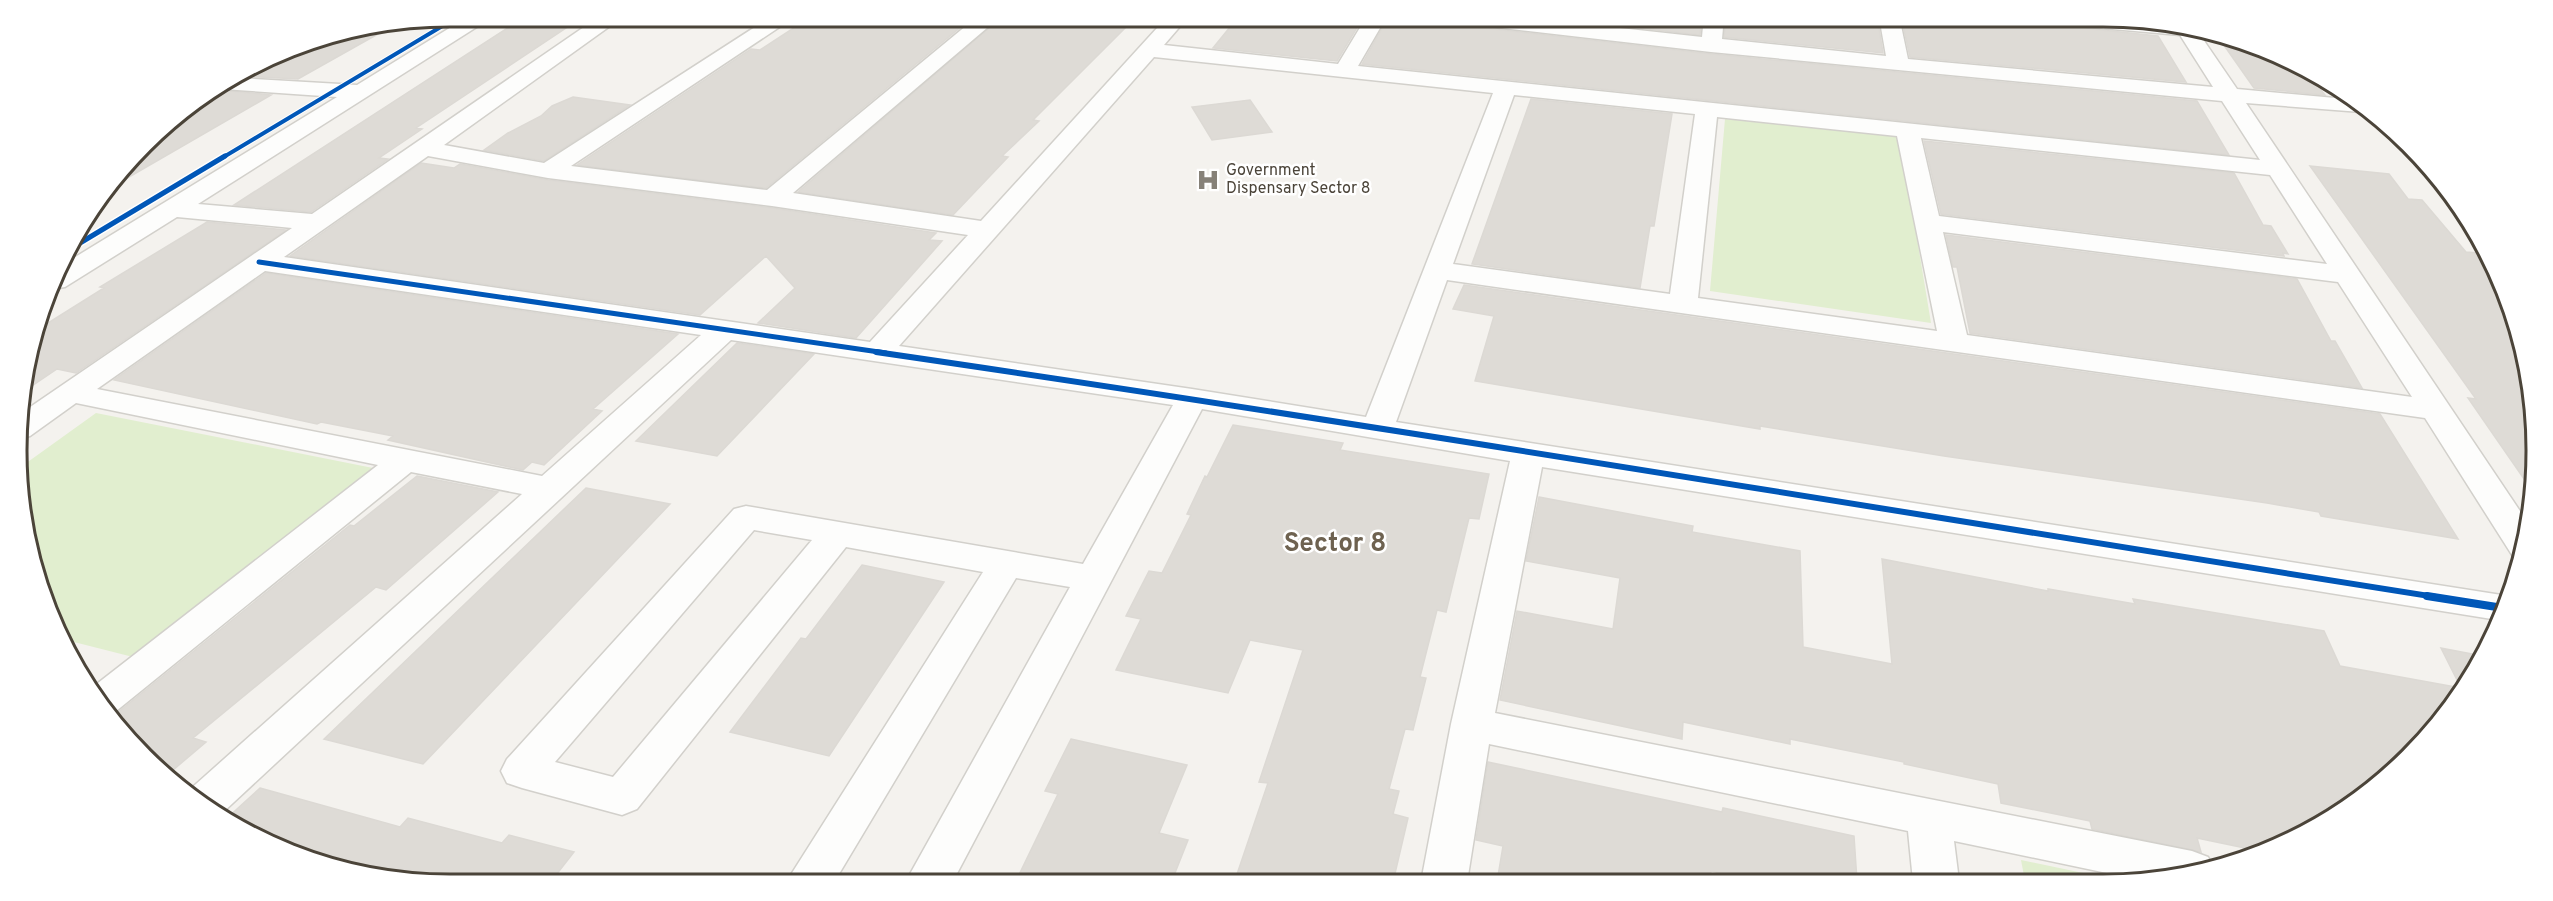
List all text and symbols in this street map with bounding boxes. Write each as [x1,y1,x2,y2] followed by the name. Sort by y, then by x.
[1226,161,1371,199] place label: Government Dispensary Sector 8
[1195,167,1221,193] hospital icon: Government Dispensary Sector 8
[1284,528,1386,561] district label: Sector 8

